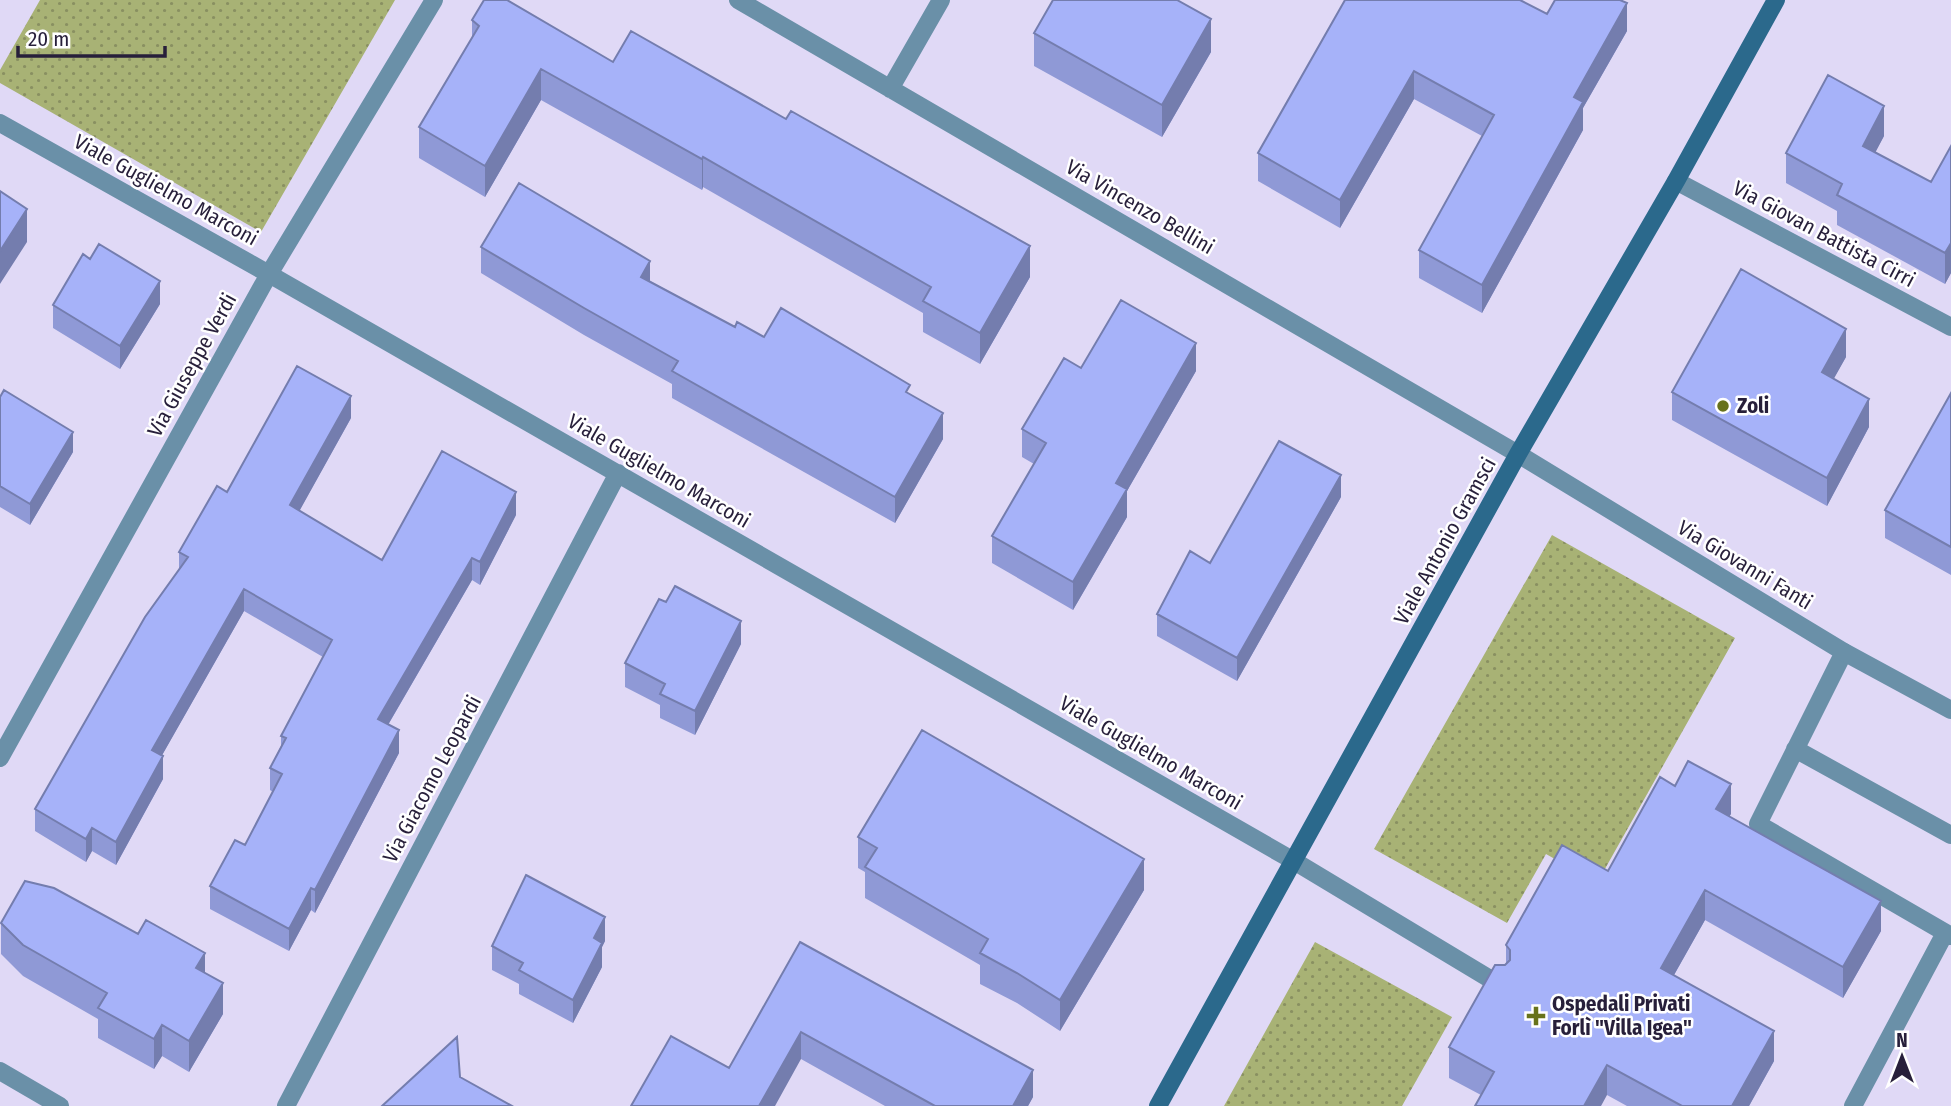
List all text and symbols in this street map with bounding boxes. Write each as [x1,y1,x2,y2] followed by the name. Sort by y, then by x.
[18,14,164,58] scale bar
[28,26,69,52] text: 20 m
[69,129,263,251] street label: Viale Guglielmo Marconi
[1061,154,1219,260] street label: Via Vincenzo Bellini
[1729,175,1919,293] street label: Via Giovan Battista Cirri
[142,289,242,441] street label: Via Giuseppe Verdi
[1737,393,1769,419] place label: Zoli
[1715,398,1731,414] marker: Zoli
[563,408,755,534] street label: Viale Guglielmo Marconi
[1388,453,1502,629] street label: Viale Antonio Gramsci
[1673,515,1817,615] street label: Via Giovanni Fanti
[1055,690,1247,816] street label: Viale Guglielmo Marconi
[377,691,487,867] street label: Via Giacomo Leopardi
[1552,991,1692,1041] place label: Ospedali Privati Forlì "Villa Igea"
[1526,1006,1546,1026] marker: Ospedali Privati Forlì "Villa Igea"
[1867,1022,1937,1092] north arrow
[1896,1029,1908,1052] text: N

